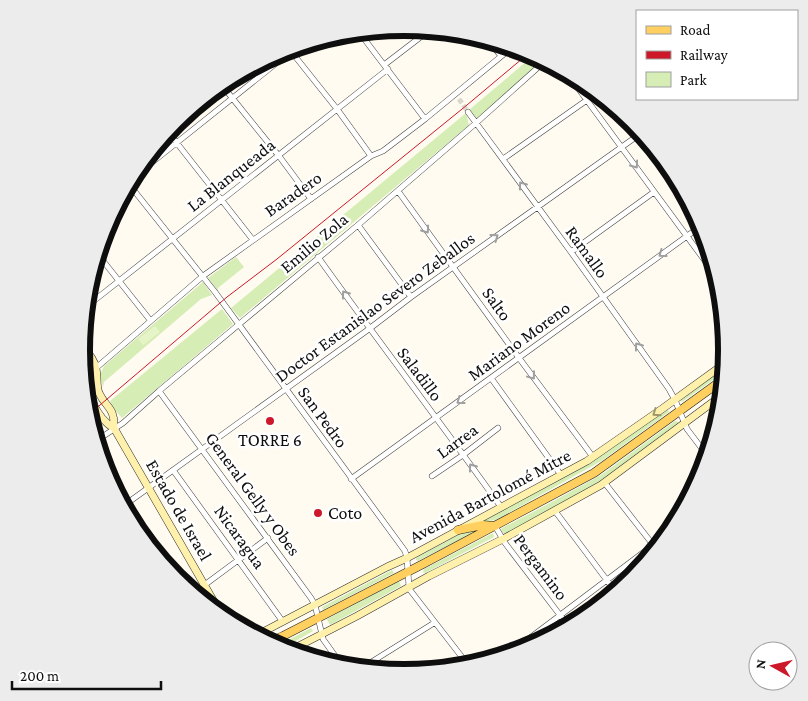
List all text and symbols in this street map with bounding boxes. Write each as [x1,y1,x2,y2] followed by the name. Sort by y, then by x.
[636,10,798,100] legend
[680,22,711,38] text: Road
[680,47,728,64] text: Railway
[680,72,707,88] text: Park
[183,134,279,216] street label: La Blanqueada
[629,159,638,169] one-way arrow
[261,167,325,221] street label: Baradero
[519,181,528,191] one-way arrow
[276,209,352,277] street label: Emilio Zola
[561,222,613,282] street label: Ramallo
[420,224,429,234] one-way arrow
[271,228,479,386] street label: Doctor Estanislao Severo Zeballos
[489,234,499,243] one-way arrow
[658,248,668,257] one-way arrow
[478,283,516,325] street label: Salto
[342,291,350,300] one-way arrow
[464,297,574,385] street label: Mariano Moreno
[634,342,644,351] one-way arrow
[393,343,447,405] street label: Saladillo
[527,370,535,379] one-way arrow
[294,382,352,452] street label: San Pedro
[456,395,466,404] one-way arrow
[652,407,662,416] one-way arrow
[264,415,276,427] marker: TORRE 6
[433,419,481,463] street label: Larrea
[201,428,305,560] street label: General Gelly y Obes
[238,430,302,450] place label: TORRE 6
[406,445,574,547] street label: Avenida Bartolomé Mitre
[142,456,216,564] street label: Estado de Israel
[469,463,478,473] one-way arrow
[210,501,270,573] street label: Nicaragua
[328,503,362,523] place label: Coto
[312,507,324,519] marker: Coto
[510,530,572,604] street label: Pergamino
[748,641,798,691] north arrow
[12,658,161,690] scale bar
[752,658,769,670] text: N
[20,668,59,684] text: 200 m

